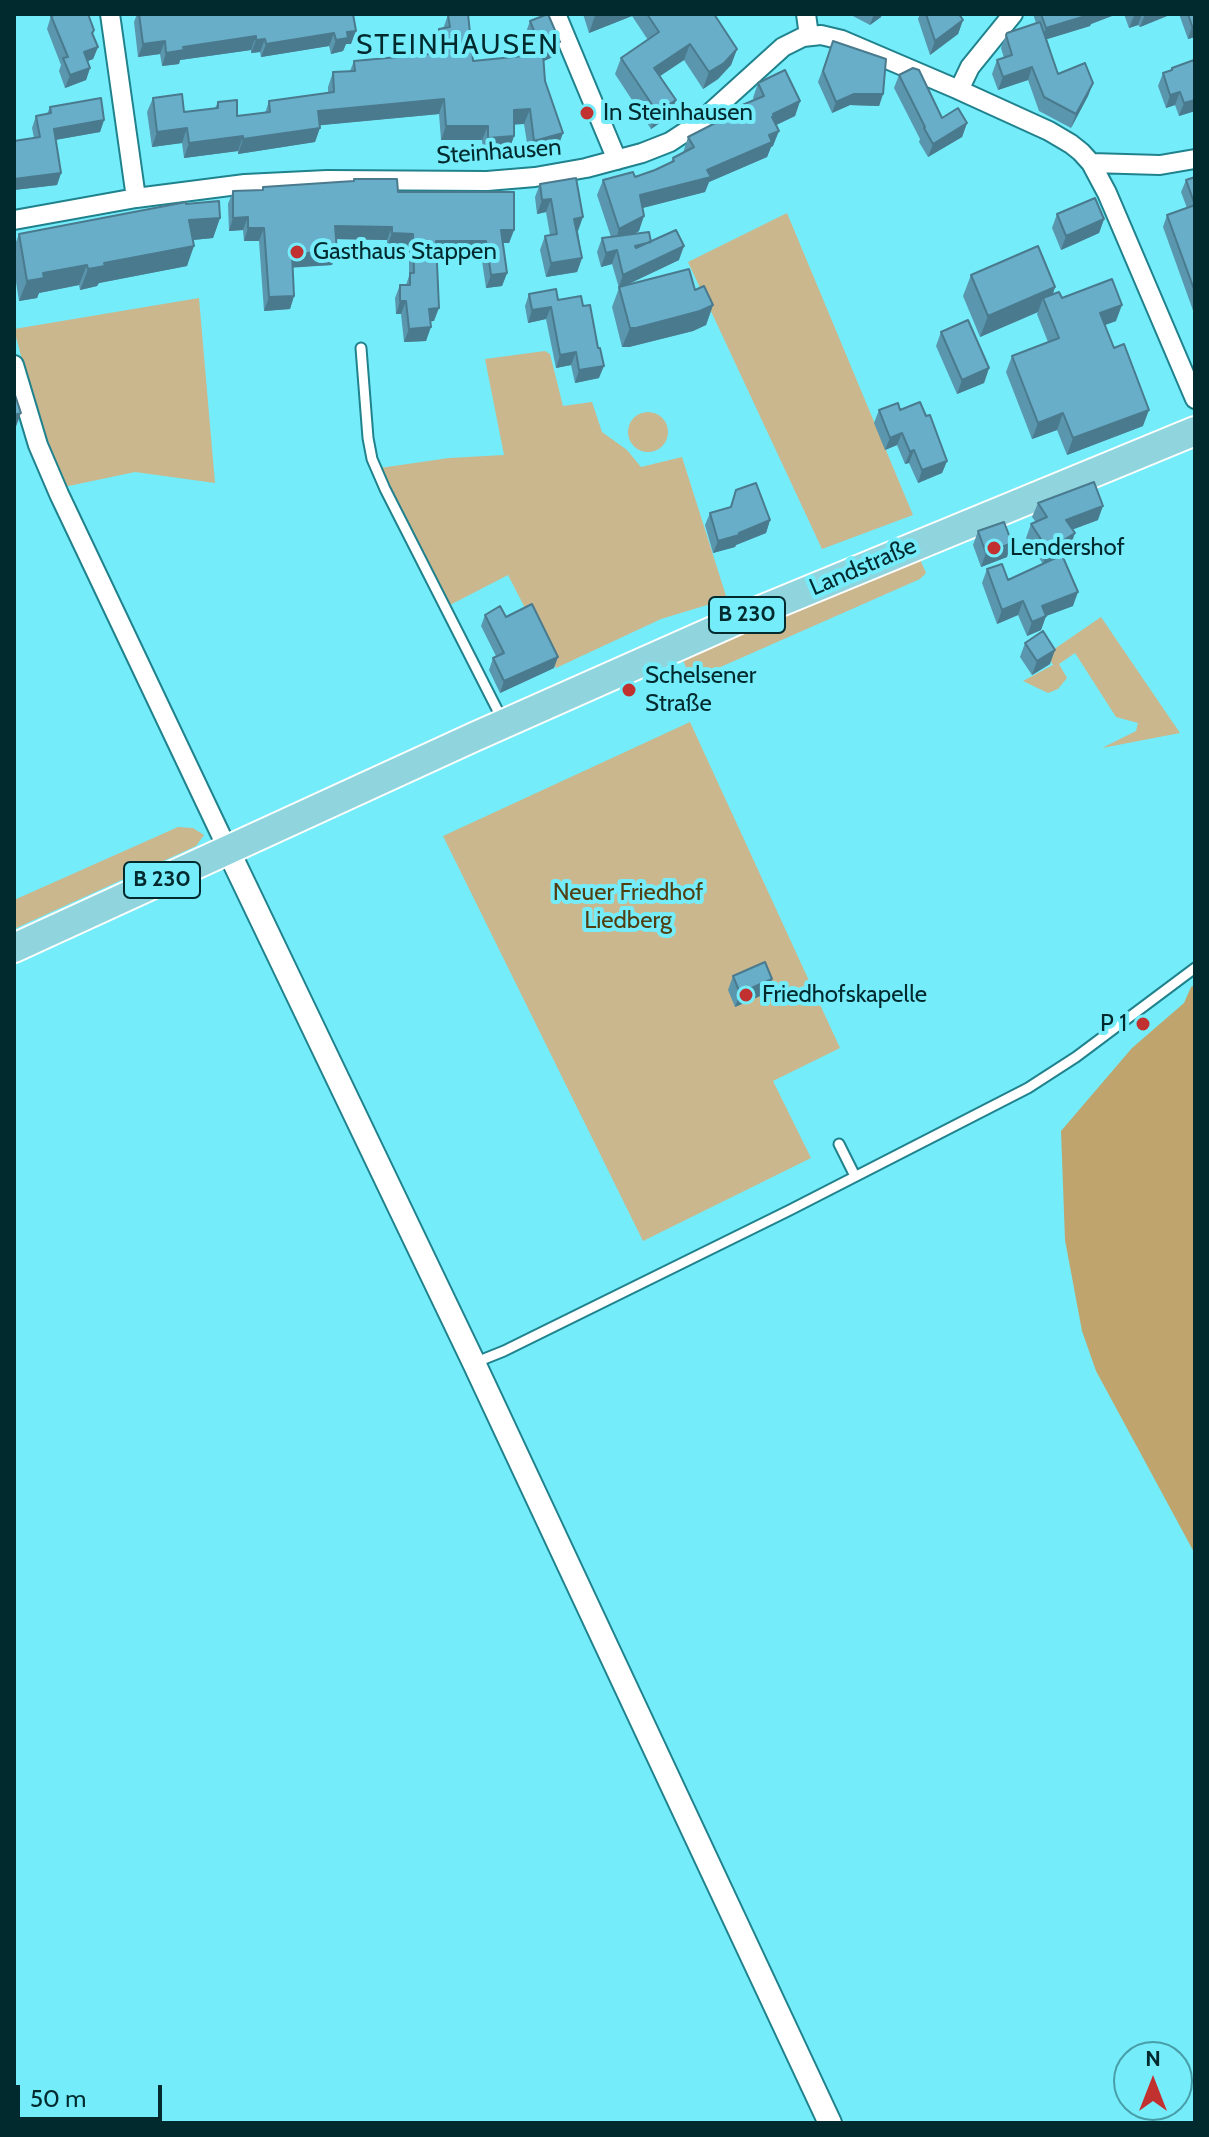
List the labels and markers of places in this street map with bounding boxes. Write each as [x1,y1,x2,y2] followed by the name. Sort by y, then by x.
[603,99,753,127] place label: In Steinhausen
[578,104,596,122] marker: In Steinhausen
[313,238,497,266] place label: Gasthaus Stappen
[288,243,306,261] marker: Gasthaus Stappen
[1010,534,1125,562] place label: Lendershof
[985,539,1003,557] marker: Lendershof
[645,662,756,718] place label: Schelsener Straße
[620,681,638,699] marker: Schelsener Straße
[762,981,927,1009] place label: Friedhofskapelle
[737,986,755,1004] marker: Friedhofskapelle
[1100,1010,1127,1038] place label: P 1
[1134,1015,1152,1033] marker: P 1

